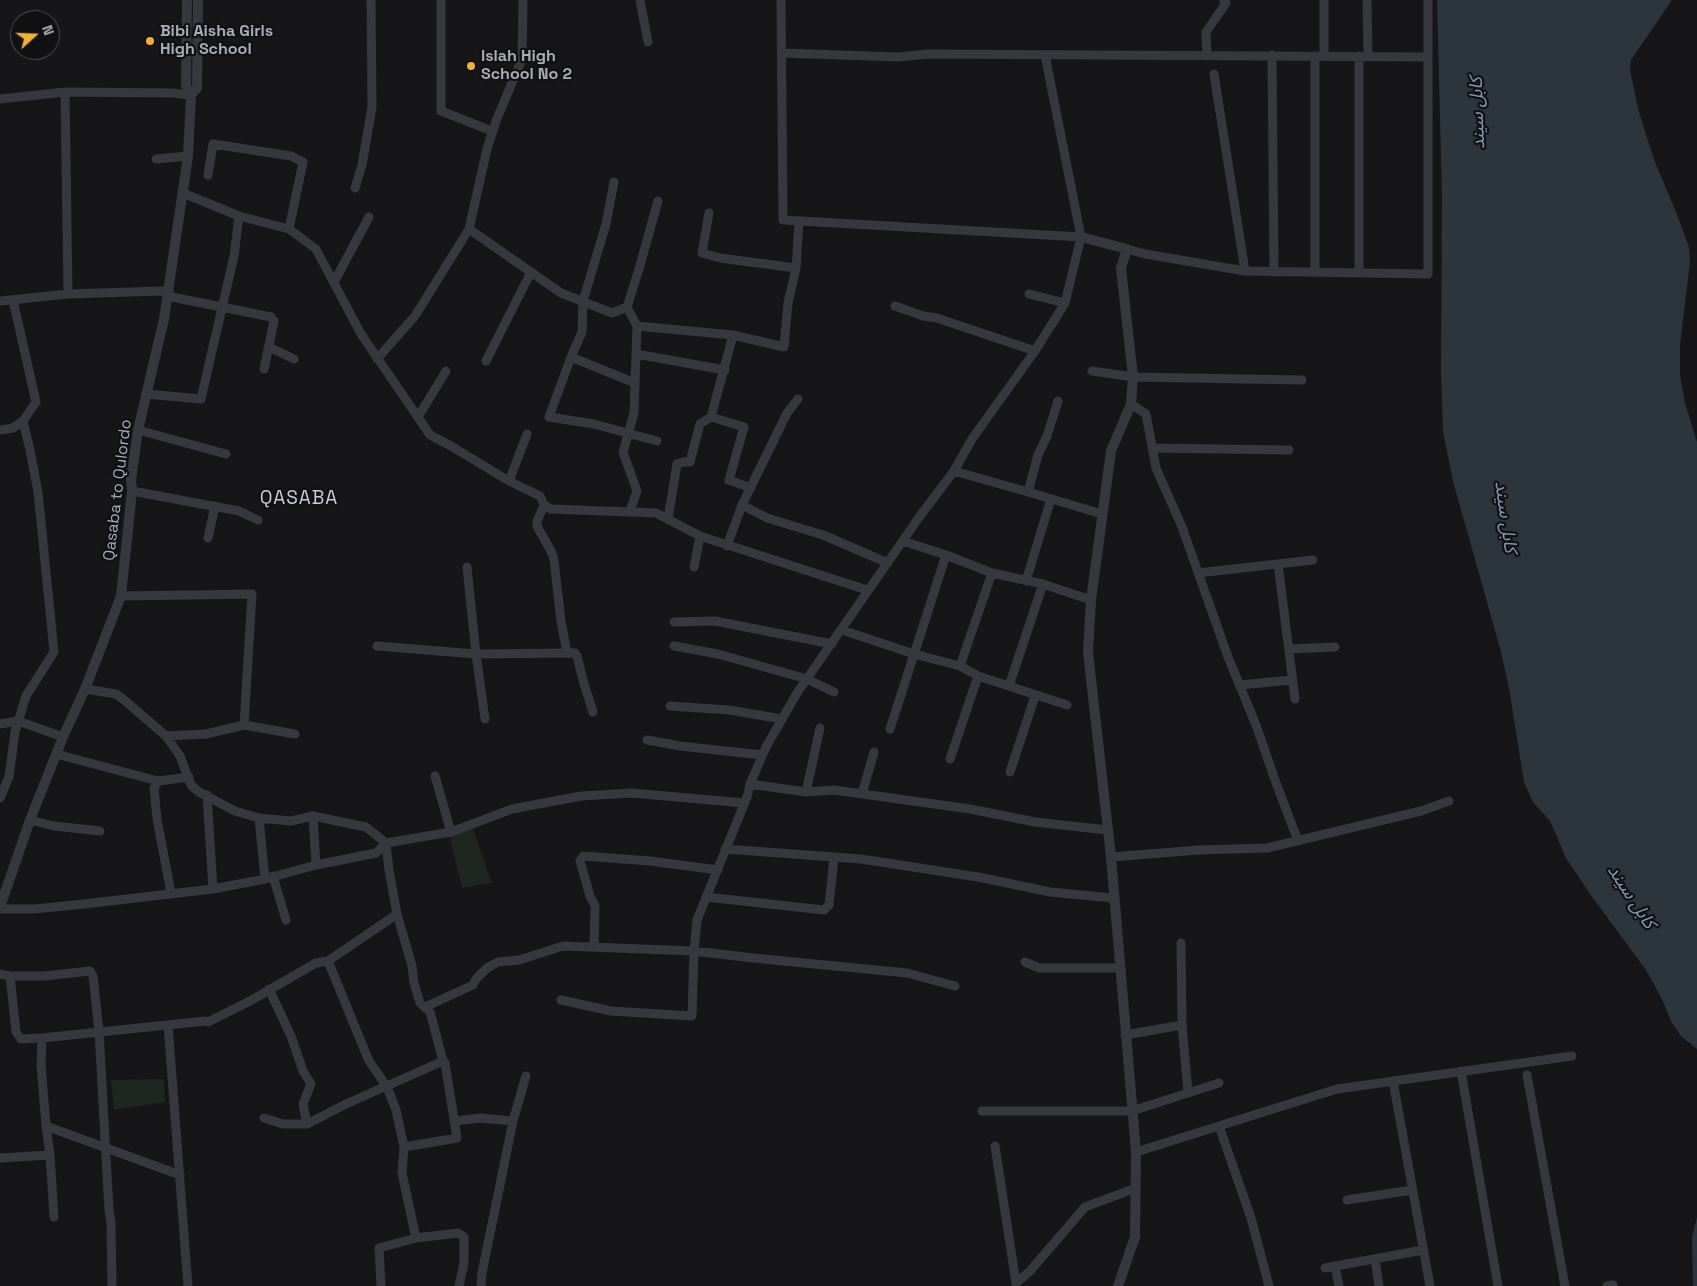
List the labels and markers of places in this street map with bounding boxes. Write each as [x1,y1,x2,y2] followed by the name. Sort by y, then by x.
[160,22,273,60] place label: Bibi Aisha Girls High School
[144,35,156,47] marker: Bibi Aisha Girls High School
[481,47,572,85] place label: Islah High School No 2
[465,60,477,72] marker: Islah High School No 2

